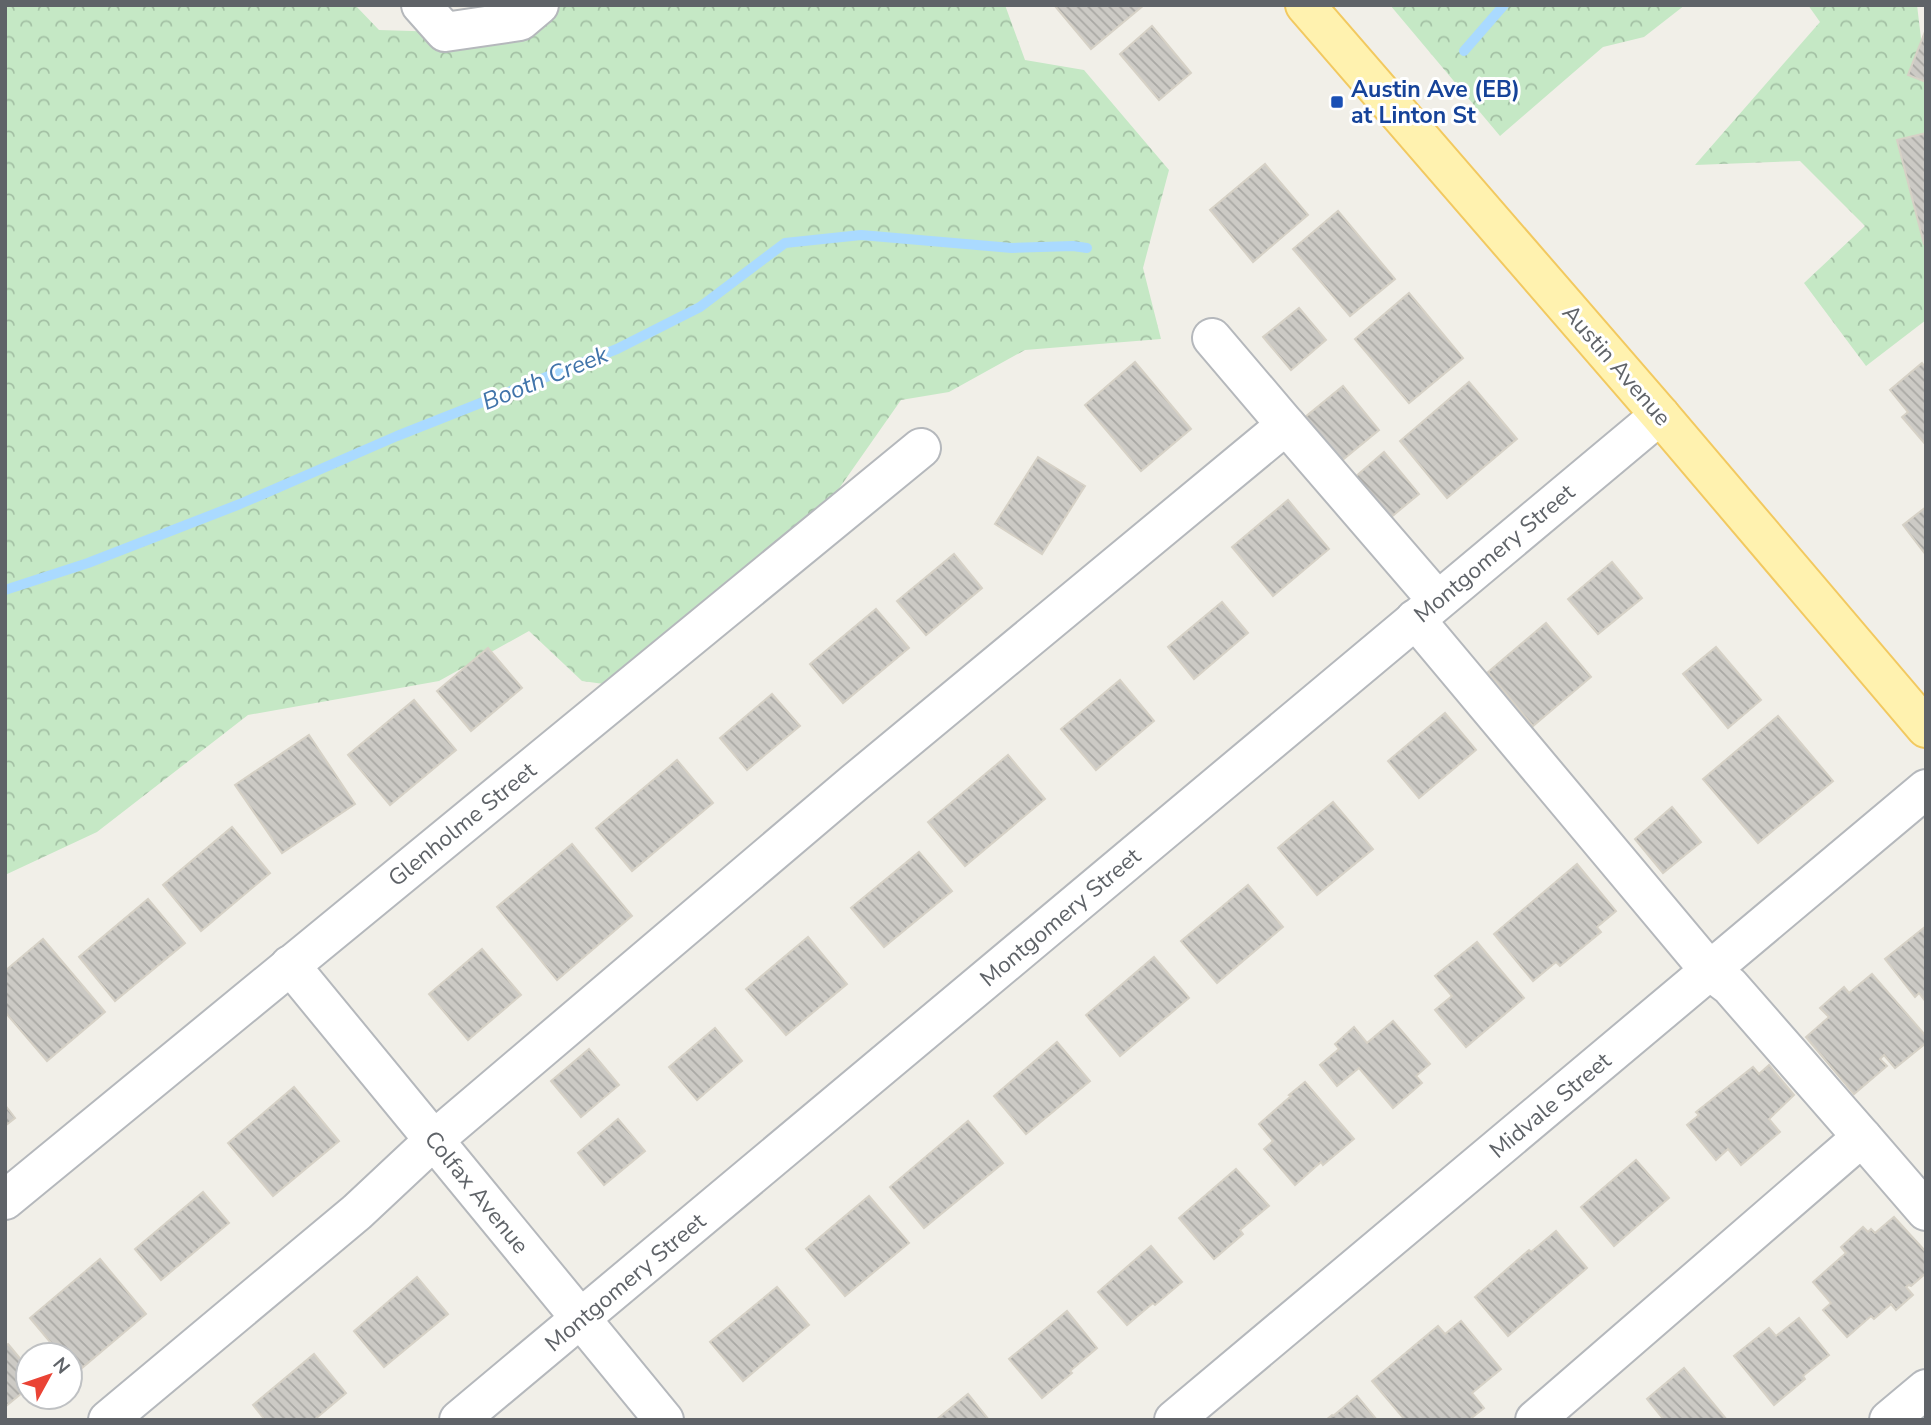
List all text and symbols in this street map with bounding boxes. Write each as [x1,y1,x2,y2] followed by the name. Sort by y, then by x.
[1351,74,1520,131] place label: Austin Ave (EB) at Linton St
[1329,94,1345,110] marker: Austin Ave (EB) at Linton St
[1555,298,1678,433] street label: Austin Avenue
[477,338,614,418] water label: Booth Creek
[1407,476,1582,630] street label: Montgomery Street
[382,755,543,894] street label: Glenholme Street
[973,840,1148,994] street label: Montgomery Street
[1483,1045,1618,1165] street label: Midvale Street
[417,1124,536,1260] street label: Colfax Avenue
[538,1205,713,1359] street label: Montgomery Street
[14,1341,84,1411] north arrow
[47,1352,76,1380] text: N

